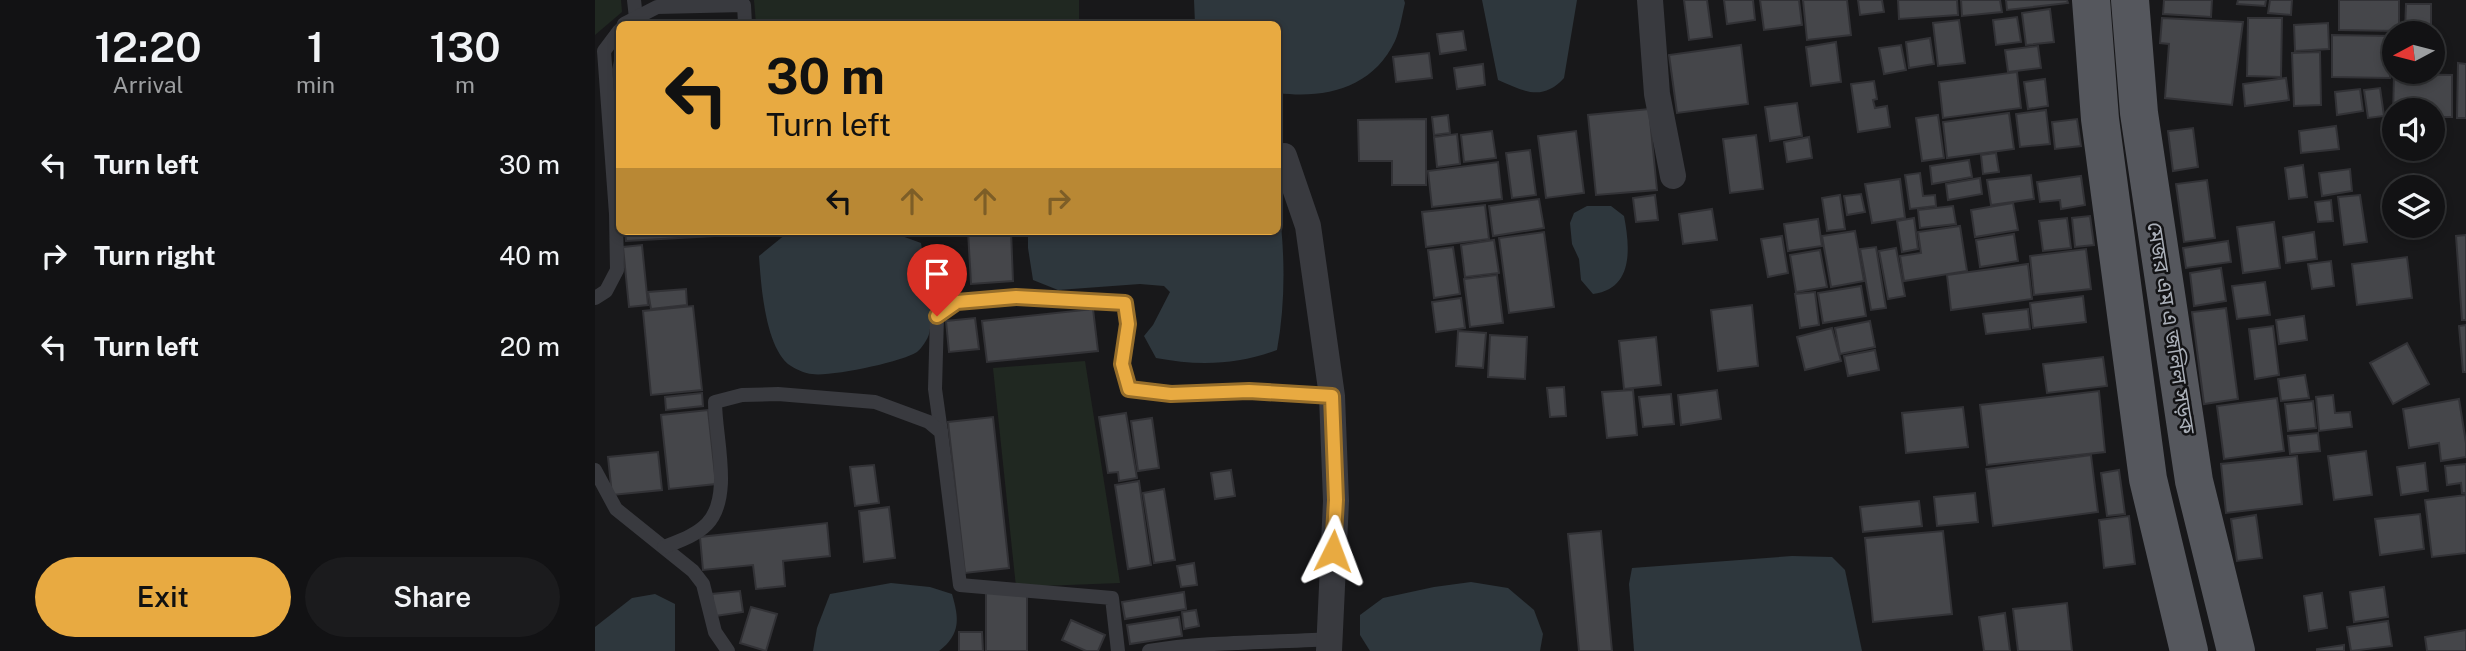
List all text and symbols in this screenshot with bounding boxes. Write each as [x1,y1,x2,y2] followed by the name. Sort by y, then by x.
[2382,21,2445,84] north arrow
[2382,21,2445,238] map controls
[94,22,202,71] text: 12:20
[307,22,324,71] text: 1
[430,22,501,71] text: 130
[766,47,885,105] text: 30 m
[651,49,742,140] icon: left
[113,71,184,98] text: Arrival
[296,71,335,98] text: min
[455,71,475,98] text: m
[2382,98,2445,161] button: sound
[766,106,891,143] text: Turn left
[35,146,73,184] icon: left
[94,149,199,180] text: Turn left
[499,149,560,180] text: 30 m
[2382,175,2445,238] button: layers
[820,182,858,220] icon: left
[893,182,931,220] icon: ahead
[966,182,1004,220] icon: ahead
[1039,182,1077,220] icon: right
[2142,220,2201,437] street label: মেজর এম এ জলিল সড়ক
[35,237,73,275] icon: right
[94,240,216,271] text: Turn right
[499,240,560,271] text: 40 m
[907,244,967,316] pin
[918,255,956,293] icon: arrive
[35,328,73,366] icon: left
[94,331,199,362] text: Turn left
[500,331,560,362] text: 20 m
[1296,514,1370,588] position arrow
[35,557,291,637] button: Exit
[305,557,560,637] button: Share

